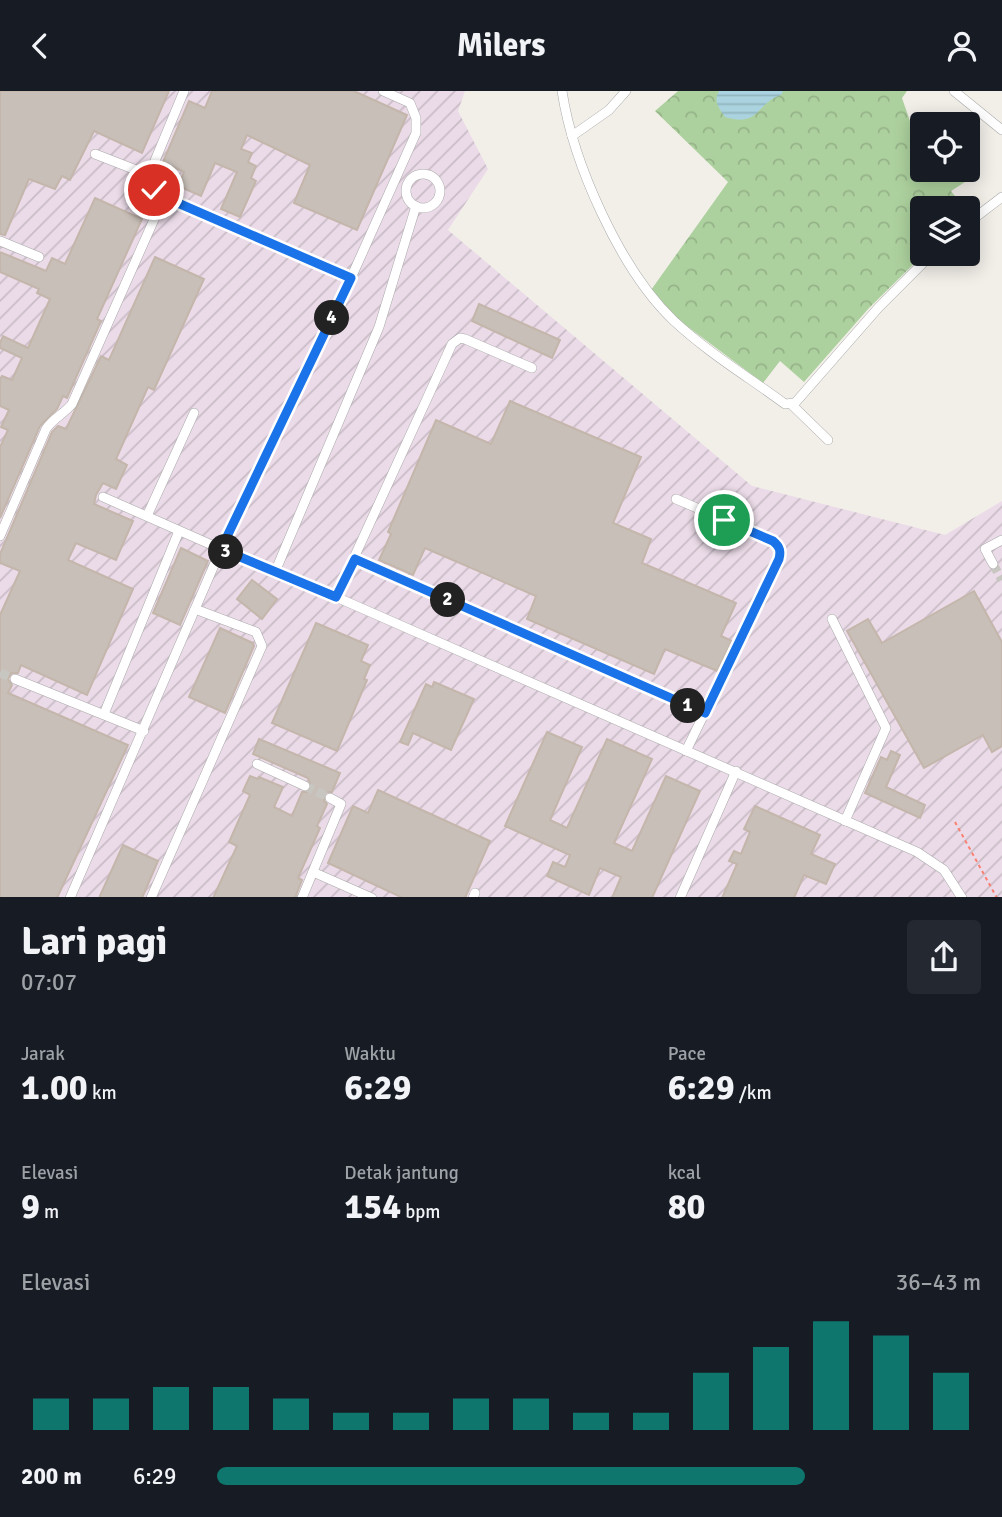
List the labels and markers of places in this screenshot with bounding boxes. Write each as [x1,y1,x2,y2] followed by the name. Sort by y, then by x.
[124,160,184,220] pin
[314,301,350,335] pin: 4
[694,490,754,550] pin
[208,535,244,569] pin: 3
[430,582,466,617] pin: 2
[670,689,706,723] pin: 1

